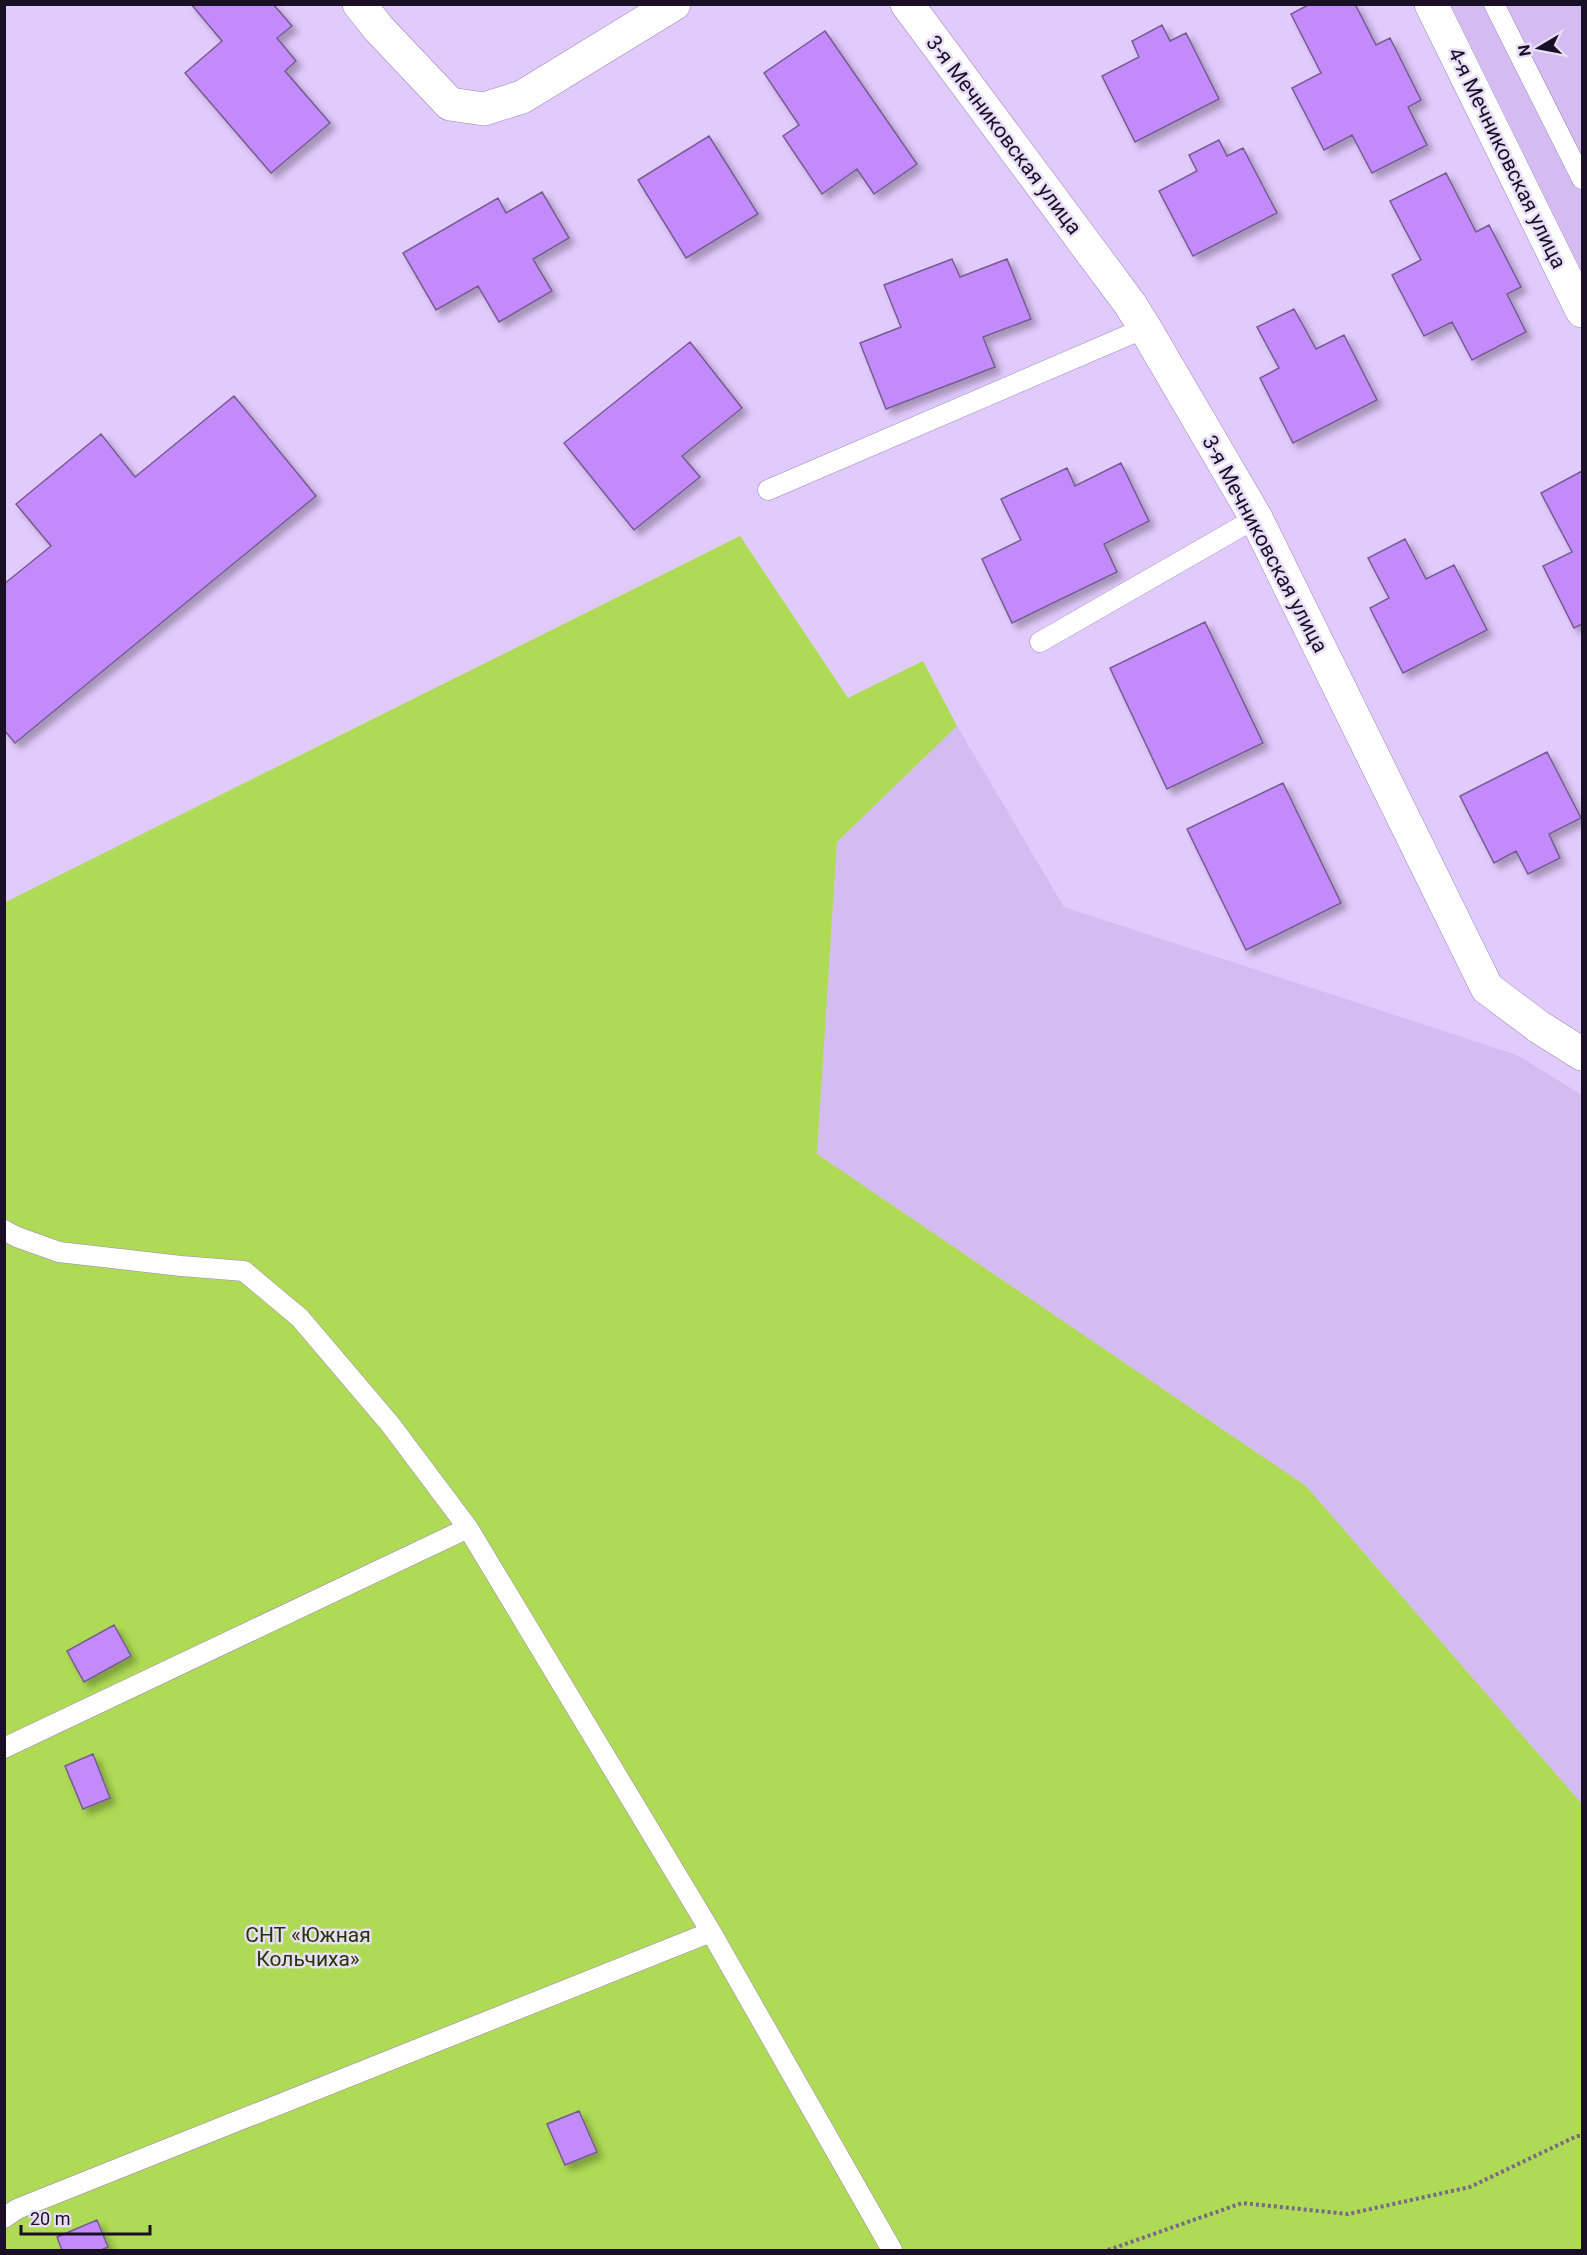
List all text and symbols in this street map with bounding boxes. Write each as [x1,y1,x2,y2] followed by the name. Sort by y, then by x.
[1509,18,1569,78] north arrow
[921,31,1087,239] street label: 3-я Мечниковская улица
[1514,43,1535,58] text: N
[1443,44,1571,272] street label: 4-я Мечниковская улица
[1197,431,1333,657] street label: 3-я Мечниковская улица
[245,1923,371,1971] park label: СНТ «Южная Кольчиха»
[21,2198,150,2236] scale bar
[30,2208,70,2229] text: 20 m

